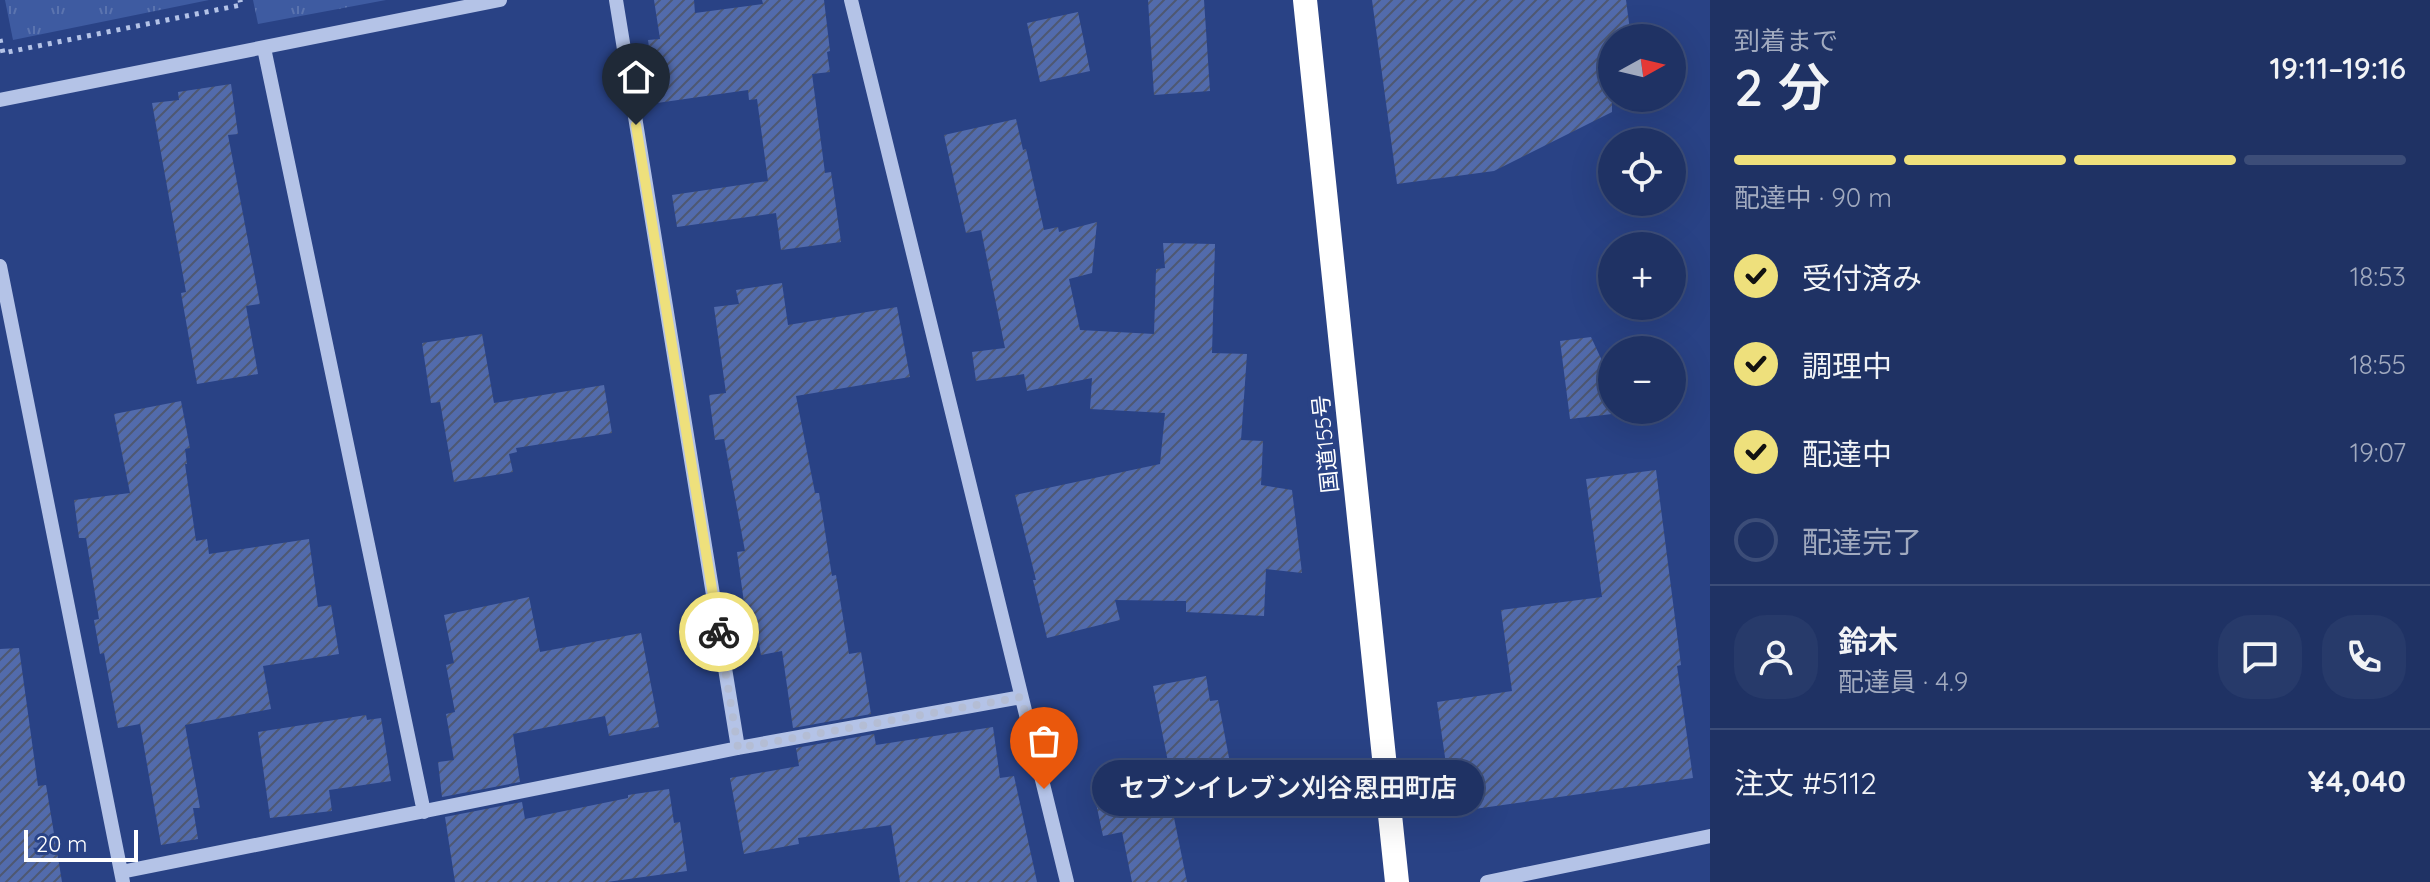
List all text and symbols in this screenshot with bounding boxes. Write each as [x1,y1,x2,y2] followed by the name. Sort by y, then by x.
[1598,24,1686,112] north arrow
[1598,24,1686,424] map controls
[1734,24,1838,57] text: 到着まで
[602,43,670,125] pin
[2269,49,2406,87] text: 19:11–19:16
[1734,54,1830,119] text: 2 分
[614,55,658,99] icon: home
[1598,128,1686,216] button: locate
[1734,181,1892,214] text: 配達中 · 90 m
[1598,232,1686,320] button: +
[1734,254,1778,298] icon: check
[1802,259,1922,297] text: 受付済み
[2350,260,2406,293] text: 18:53
[1598,336,1686,424] button: −
[1734,342,1778,386] icon: check
[1802,347,1892,385] text: 調理中
[2349,348,2406,381] text: 18:55
[1306,394,1344,494] street label: 国道155号
[1734,430,1778,474] icon: check
[1802,435,1892,473] text: 配達中
[2350,436,2406,469] text: 19:07
[1802,523,1922,561] text: 配達完了
[679,592,759,672] courier
[697,610,741,654] icon: bike
[1734,615,1818,699] button: person
[2218,615,2302,699] button: chat
[2322,615,2406,699] button: phone
[1838,622,1898,660] text: 鈴木
[1838,665,1968,698] text: 配達員 · 4.9
[1010,707,1078,789] pin
[1022,719,1066,763] icon: bag
[1092,761,1484,817] callout: セブンイレブン刈谷恩田町店
[2308,762,2406,800] text: ¥4,040
[1734,764,1877,802] text: 注文 #5112
[1119,771,1457,804] text: セブンイレブン刈谷恩田町店
[24,826,138,862] scale bar
[36,830,87,858] text: 20 m

